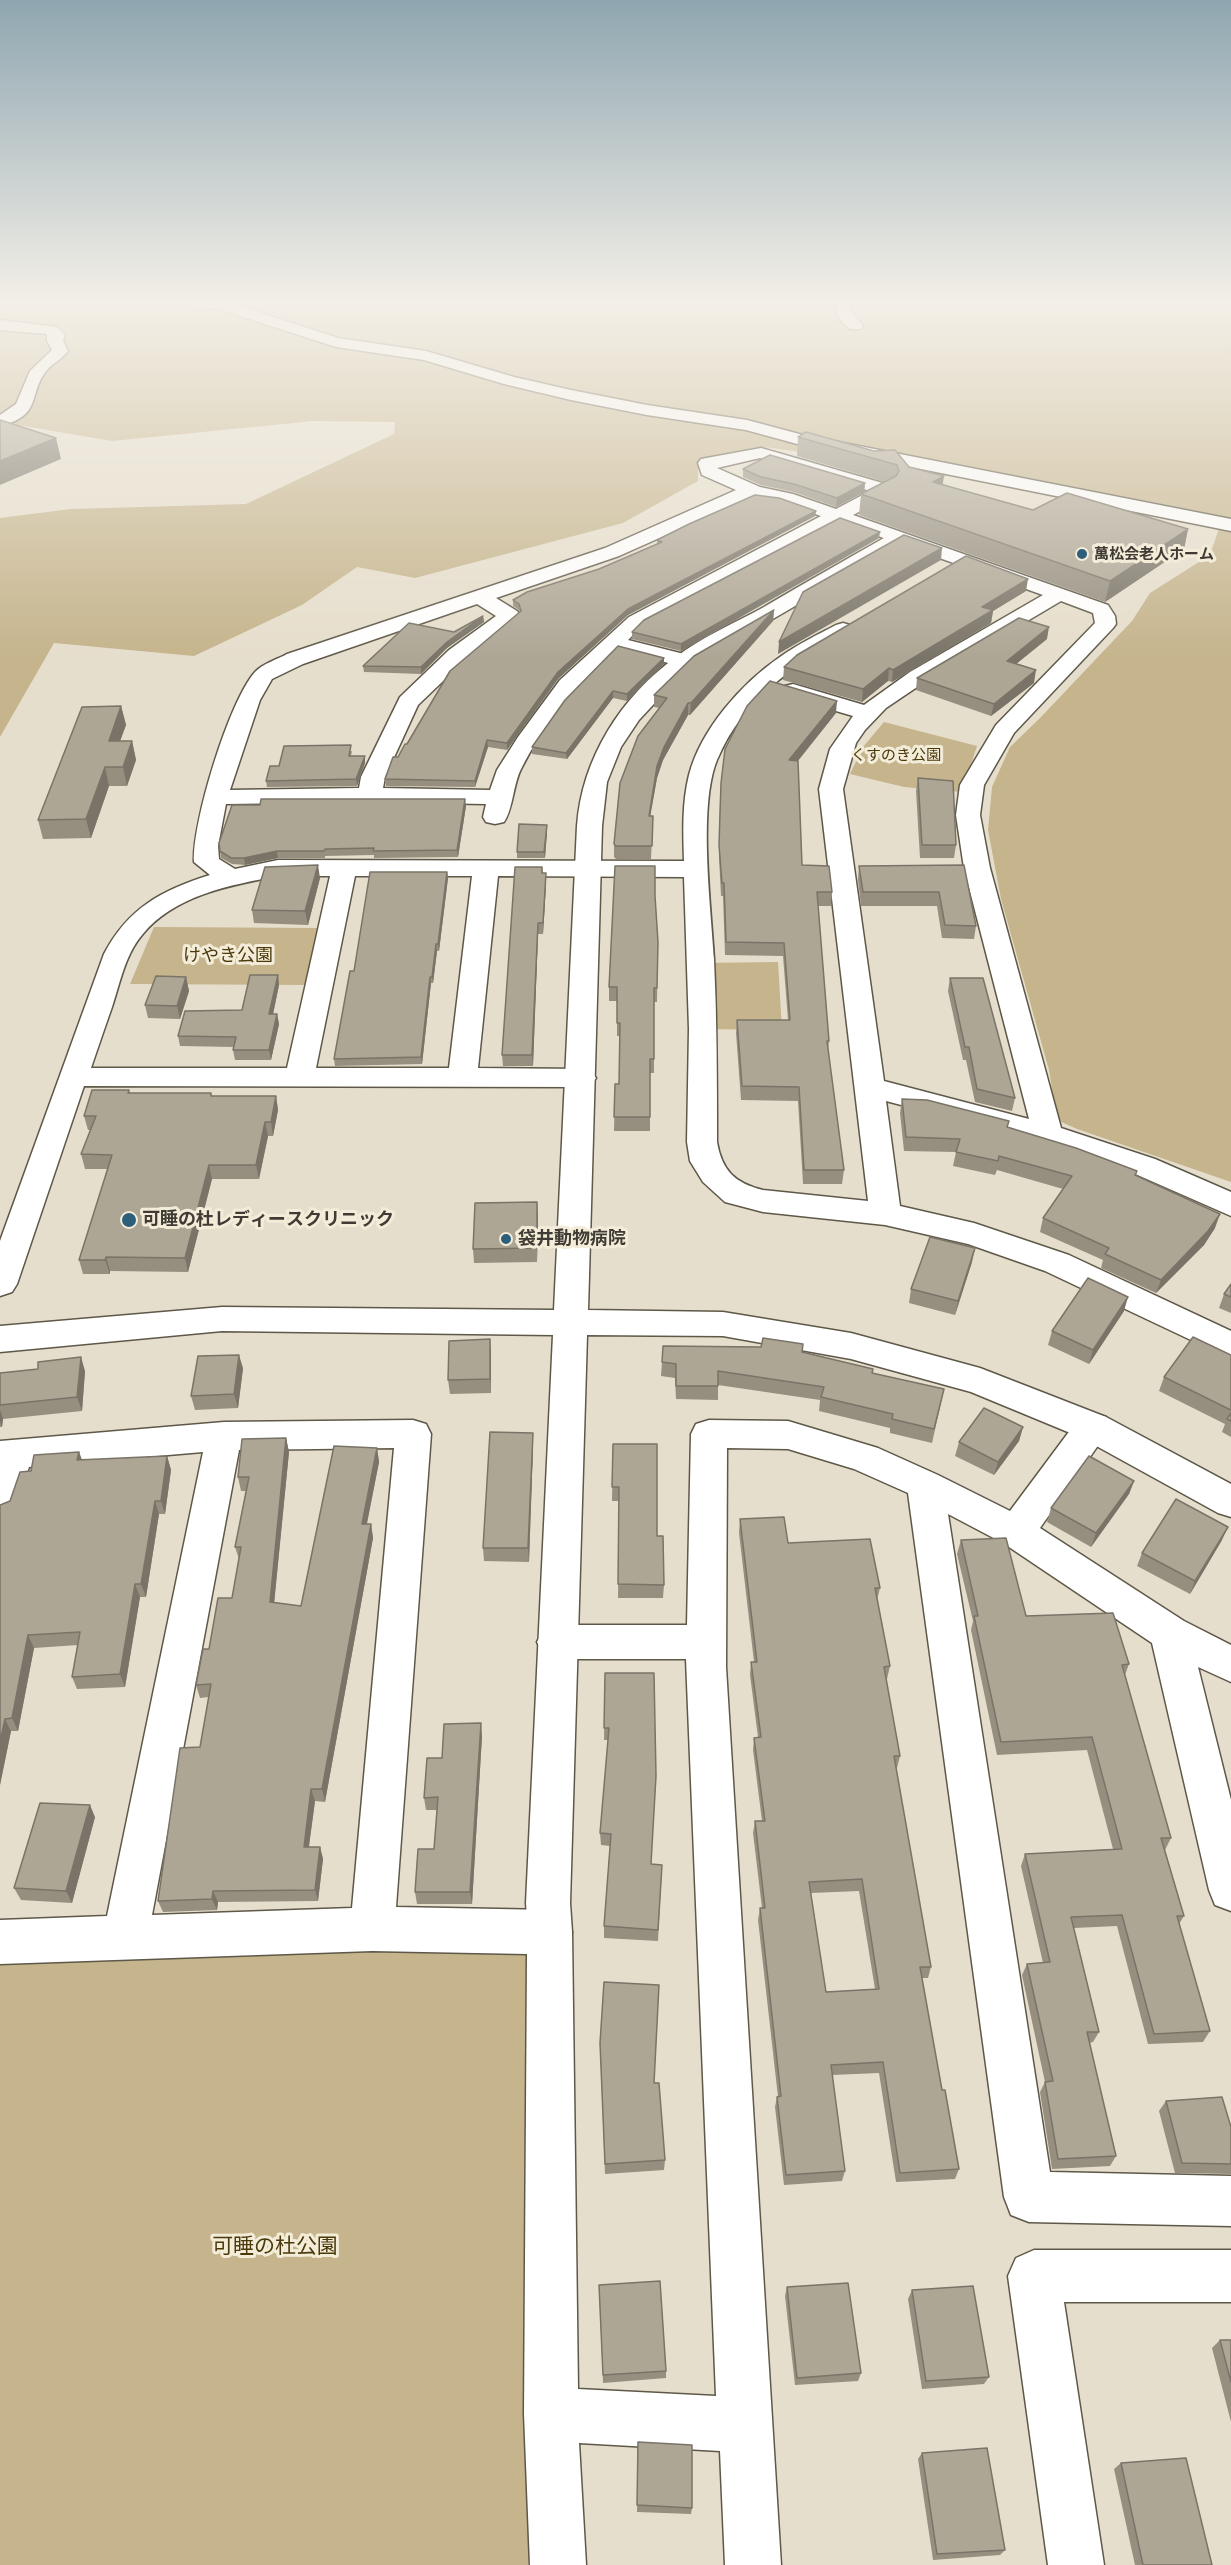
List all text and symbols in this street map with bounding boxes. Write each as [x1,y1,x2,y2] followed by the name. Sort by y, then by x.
[1094,545,1214,563] place label: 萬松会老人ホーム
[1075,547,1089,561] marker: 萬松会老人ホーム
[851,746,941,764] park label: くすのき公園
[183,945,273,967] park label: けやき公園
[142,1209,394,1231] place label: 可睡の杜レディースクリニック
[120,1211,138,1229] marker: 可睡の杜レディースクリニック
[518,1228,626,1250] place label: 袋井動物病院
[499,1232,513,1246] marker: 袋井動物病院
[212,2234,338,2260] park label: 可睡の杜公園

